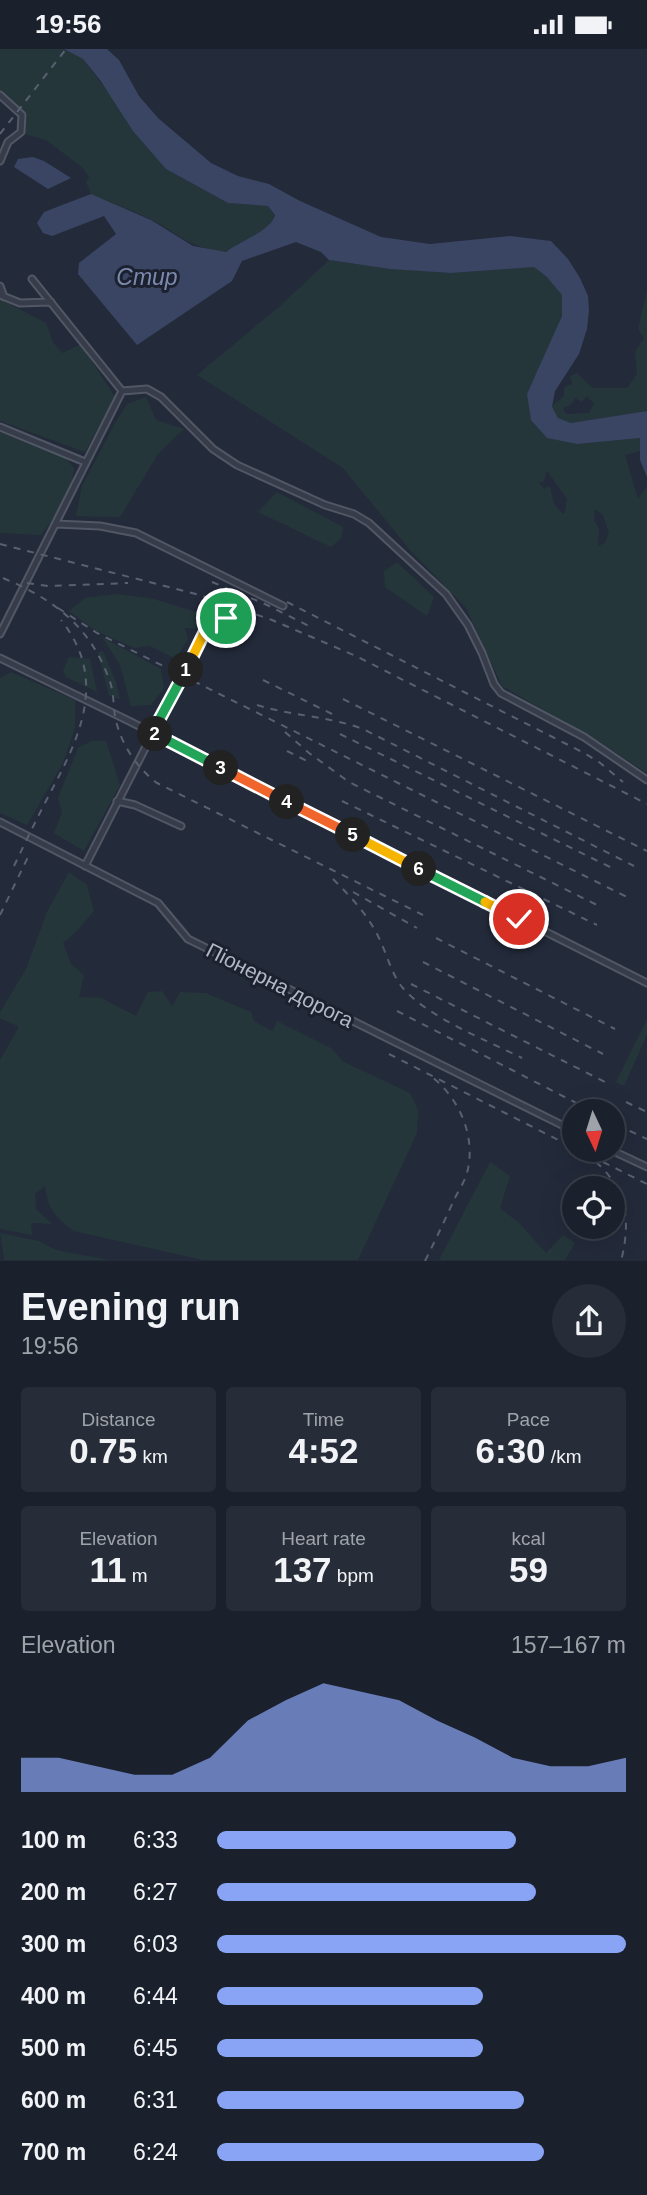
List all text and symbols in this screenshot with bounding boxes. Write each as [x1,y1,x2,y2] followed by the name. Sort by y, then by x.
[35,9,102,39] text: 19:56
[116,264,178,290] water label: Стир
[196,588,256,648] pin
[207,599,245,637] icon: arrive
[168,653,204,687] pin: 1
[180,659,191,680] text: 1
[138,717,172,751] pin: 2
[149,723,160,744] text: 2
[204,751,238,785] pin: 3
[215,757,226,778] text: 3
[270,785,304,819] pin: 4
[281,791,292,812] text: 4
[336,817,370,853] pin: 5
[347,824,358,845] text: 5
[402,851,436,887] pin: 6
[413,858,424,879] text: 6
[489,889,549,949] pin
[500,900,538,938] icon: check
[203,938,358,1032] street label: Піонерна дорога
[562,1099,625,1162] north arrow
[562,1099,625,1239] map controls
[562,1176,625,1239] button: locate
[552,1284,626,1358] button: share
[21,1286,241,1328] text: Evening run
[21,1333,79,1359] text: 19:56
[82,1409,155,1430] text: Distance
[303,1409,344,1430] text: Time
[507,1409,550,1430] text: Pace
[69,1431,137,1470] text: 0.75
[288,1431,359,1470] text: 4:52
[476,1431,546,1470] text: 6:30
[137,1446,168,1467] text: km
[546,1446,581,1467] text: /km
[79,1528,158,1549] text: Elevation
[281,1528,366,1549] text: Heart rate
[512,1528,545,1549] text: kcal
[89,1550,126,1589] text: 11
[273,1550,332,1589] text: 137
[509,1550,548,1589] text: 59
[126,1565,148,1586] text: m
[332,1565,374,1586] text: bpm
[21,1632,116,1658] text: Elevation
[511,1632,626,1658] text: 157–167 m
[21,1827,86,1853] text: 100 m
[133,1827,178,1853] text: 6:33
[21,1879,86,1905] text: 200 m
[133,1879,178,1905] text: 6:27
[21,1931,86,1957] text: 300 m
[133,1931,178,1957] text: 6:03
[21,1983,86,2009] text: 400 m
[133,1983,178,2009] text: 6:44
[21,2035,86,2061] text: 500 m
[133,2035,178,2061] text: 6:45
[21,2087,86,2113] text: 600 m
[133,2087,178,2113] text: 6:31
[21,2139,86,2165] text: 700 m
[133,2139,178,2165] text: 6:24

